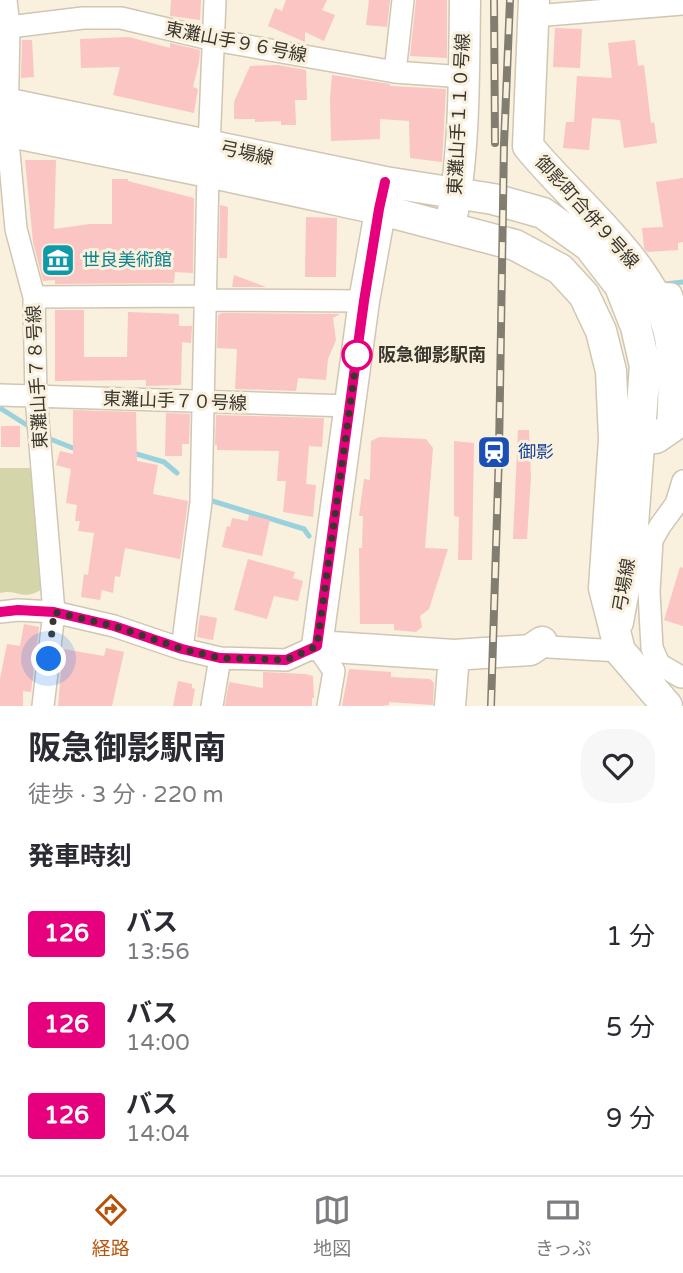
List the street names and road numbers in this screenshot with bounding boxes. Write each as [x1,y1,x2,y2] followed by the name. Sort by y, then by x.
[163,17,309,67] street label: 東灘山手９６号線
[444,33,474,195] street label: 東灘山手１１０号線
[218,137,276,169] street label: 弓場線
[531,151,643,273] street label: 御影町合併９号線
[22,305,52,449] street label: 東灘山手７８号線
[103,387,247,415] street label: 東灘山手７０号線
[608,557,640,613] street label: 弓場線

